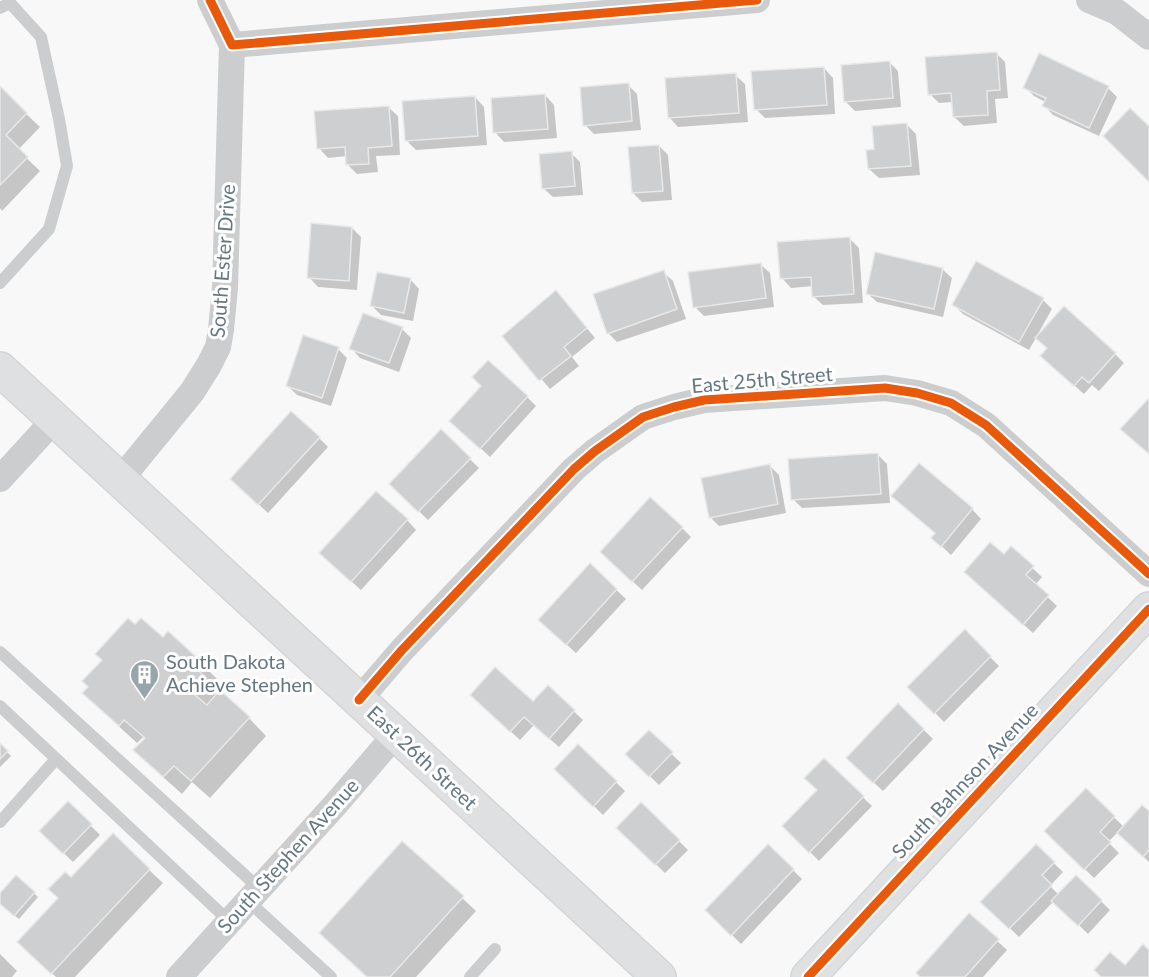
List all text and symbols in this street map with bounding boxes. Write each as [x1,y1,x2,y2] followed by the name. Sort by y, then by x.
[205,183,239,339] street label: South Ester Drive
[690,361,834,397] street label: East 25th Street
[166,649,313,696] place label: South Dakota Achieve Stephen
[129,658,161,700] building icon: South Dakota Achieve Stephen
[886,698,1042,863] street label: South Bahnson Avenue
[363,700,483,814] street label: East 26th Street
[212,773,363,938] street label: South Stephen Avenue

